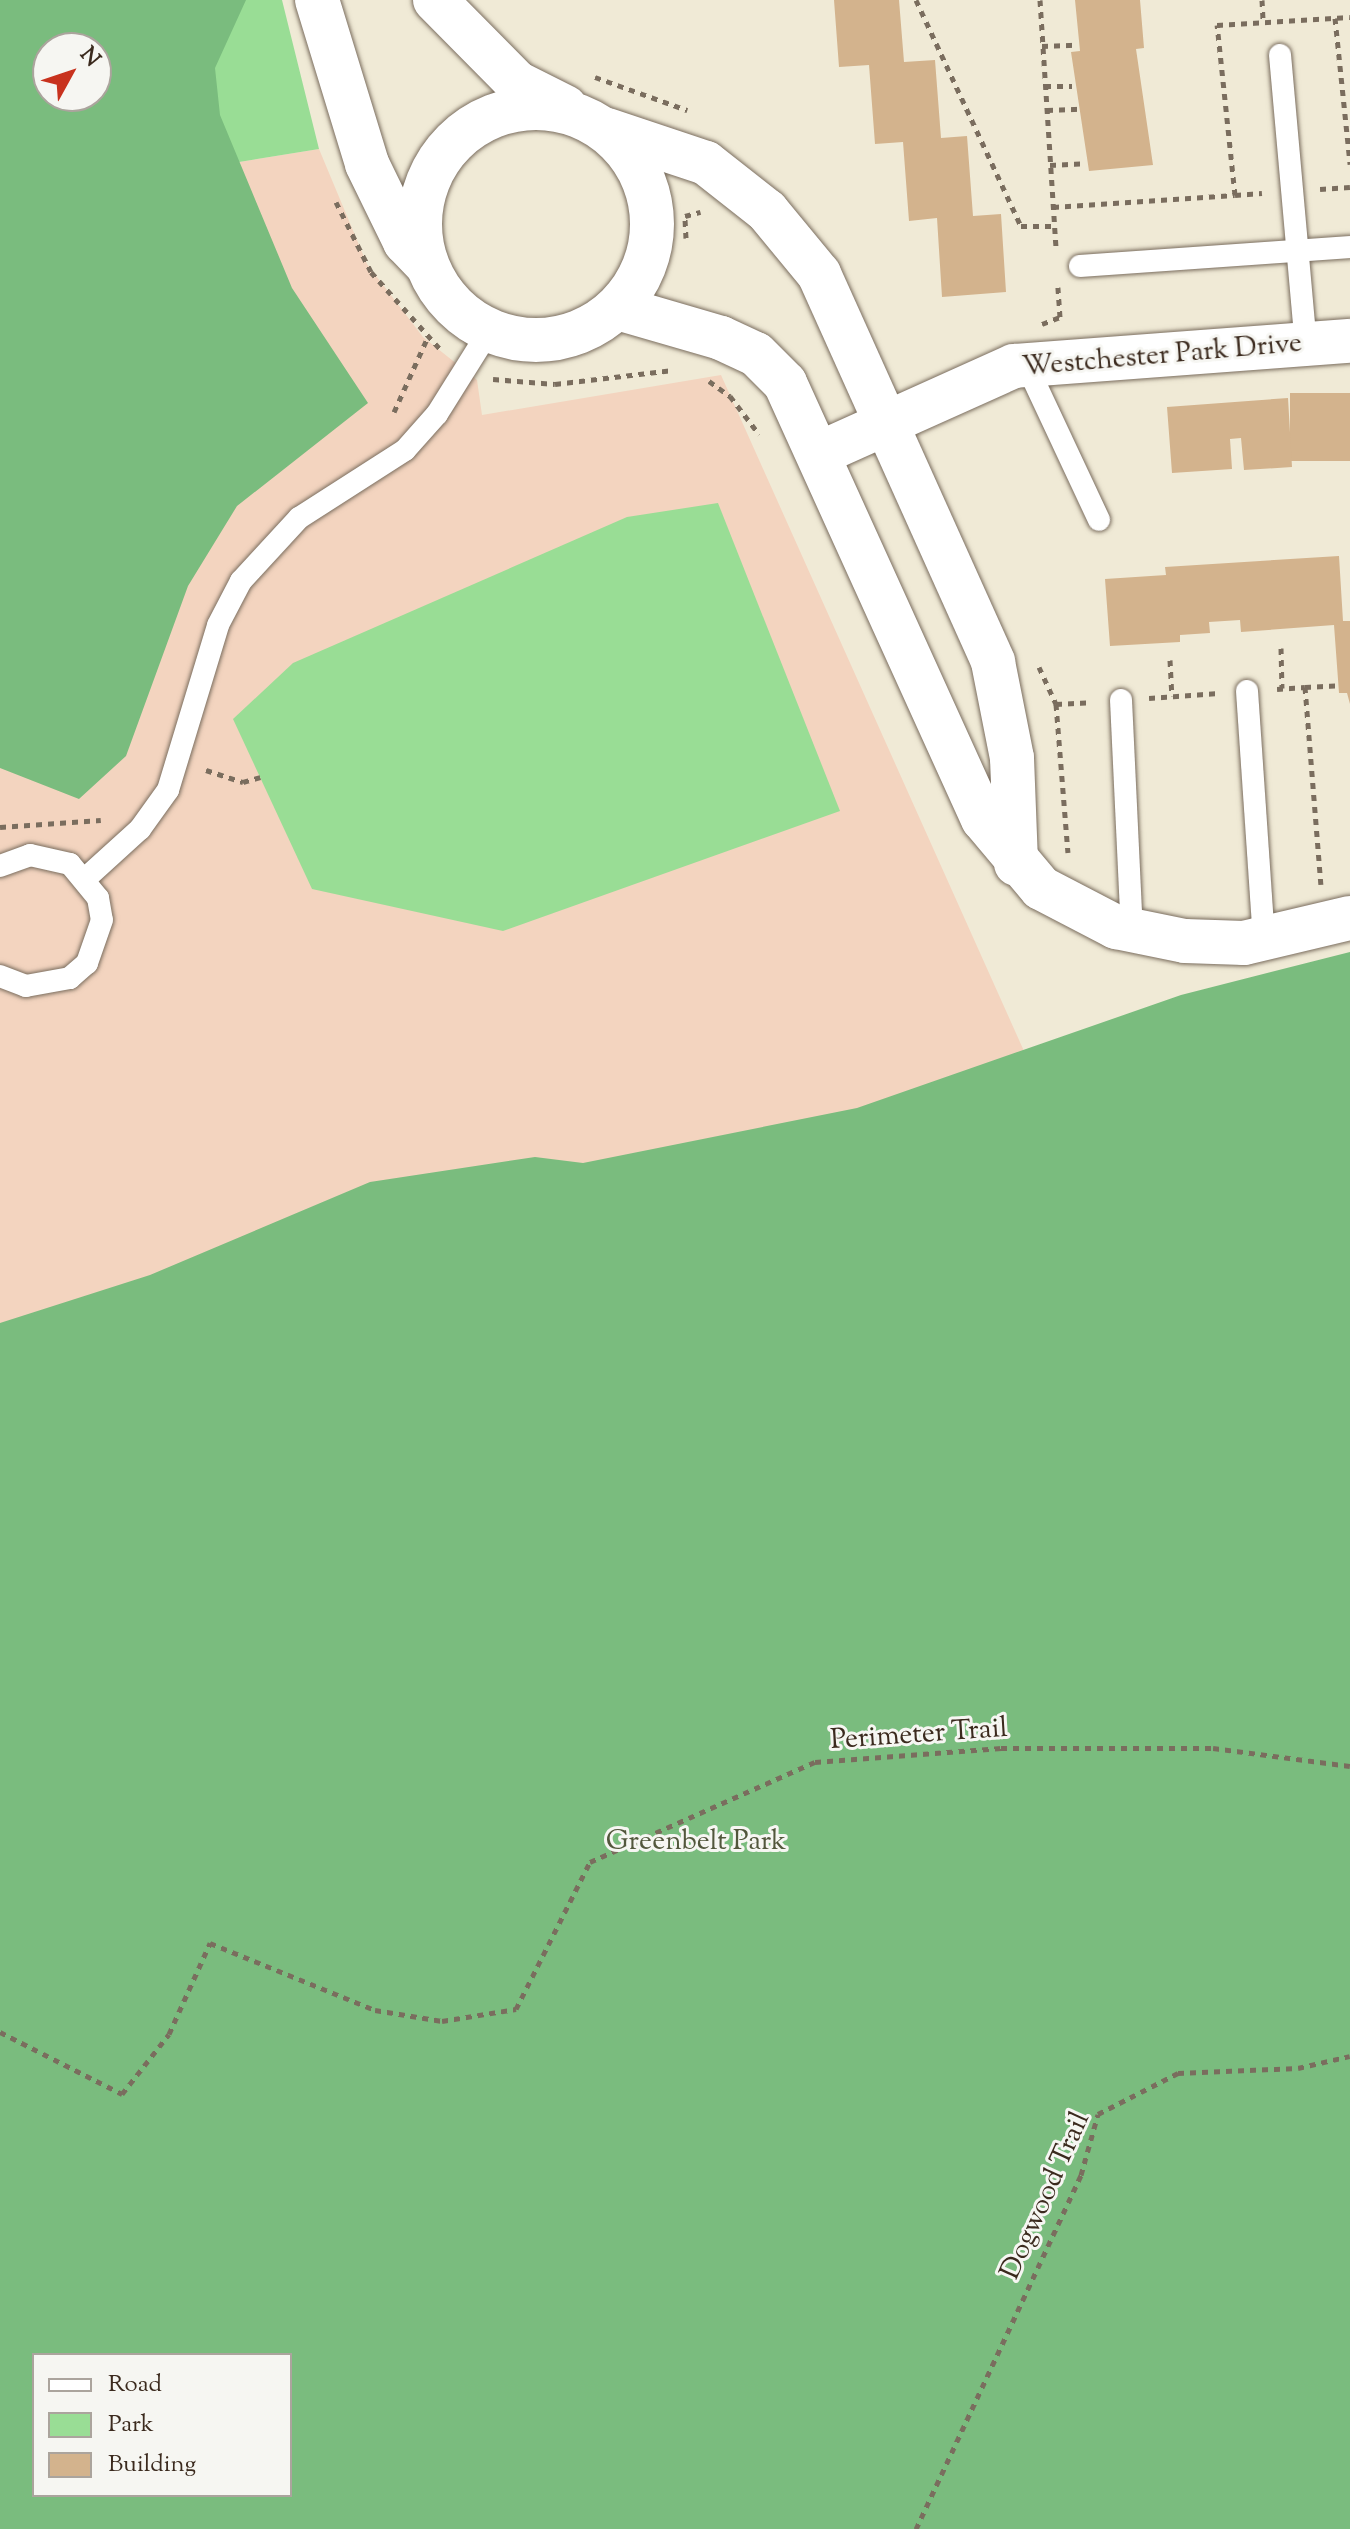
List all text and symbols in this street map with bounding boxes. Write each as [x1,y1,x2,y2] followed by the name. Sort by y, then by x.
[32,32,112,112] north arrow
[71,41,107,75] text: N
[1021,327,1303,385] street label: Westchester Park Drive
[829,1712,1009,1758] street label: Perimeter Trail
[606,1825,786,1859] park label: Greenbelt Park
[994,2107,1098,2285] street label: Dogwood Trail
[32,2353,292,2497] legend
[108,2368,162,2402] text: Road
[108,2408,154,2442] text: Park
[108,2448,196,2482] text: Building

